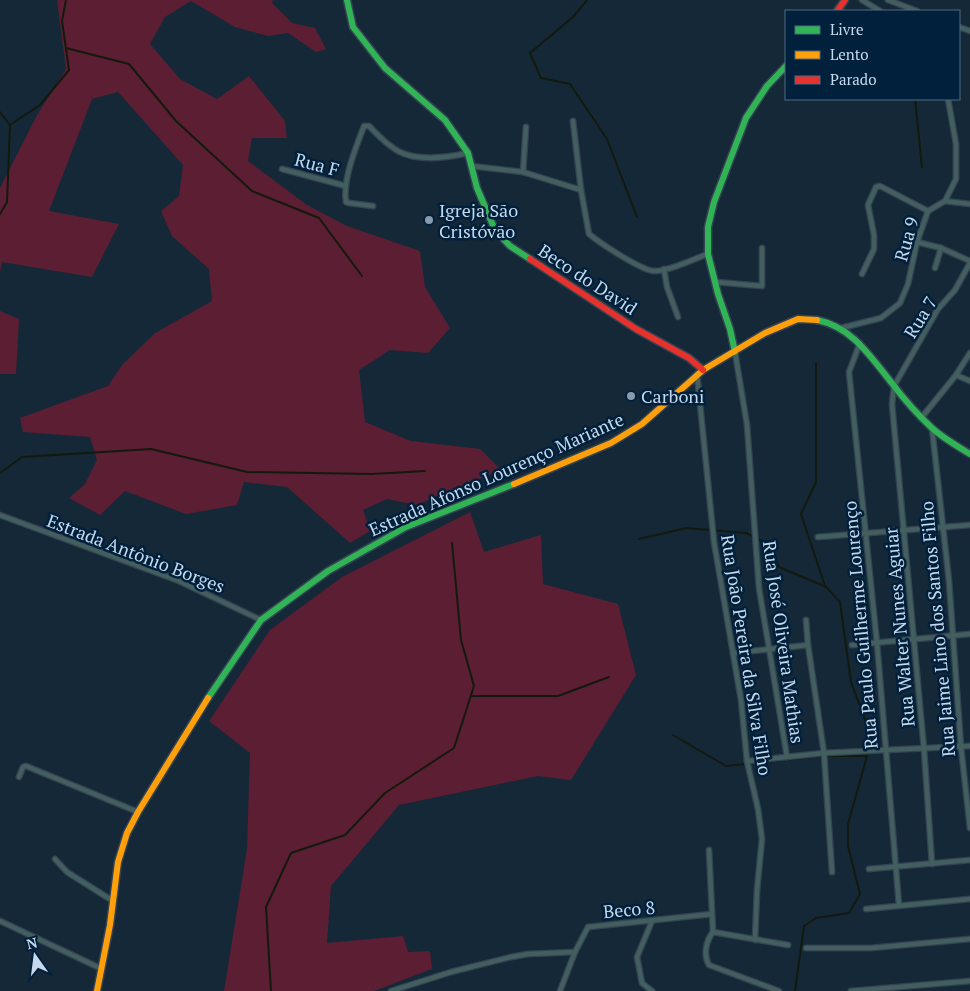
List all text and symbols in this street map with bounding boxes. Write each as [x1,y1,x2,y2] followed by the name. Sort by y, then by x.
[785,10,960,100] legend
[830,19,864,39] text: Livre
[830,44,869,64] text: Lento
[830,69,876,89] text: Parado
[292,147,342,181] street label: Rua F
[439,198,518,243] place label: Igreja São Cristóvão
[423,214,435,226] marker: Igreja São Cristóvão
[888,214,924,264] street label: Rua 9
[534,238,642,320] street label: Beco do David
[898,292,942,342] street label: Rua 7
[641,384,704,408] place label: Carboni
[625,390,637,402] marker: Carboni
[365,407,627,541] street label: Estrada Afonso Lourenço Mariante
[837,500,883,750] street label: Rua Paulo Guilherme Lourenço
[914,500,960,758] street label: Rua Jaime Lino dos Santos Filho
[44,508,228,598] street label: Estrada Antônio Borges
[878,526,920,728] street label: Rua Walter Nunes Aguiar
[716,533,778,777] street label: Rua João Pereira da Silva Filho
[758,539,810,745] street label: Rua José Oliveira Mathias
[602,895,656,923] street label: Beco 8
[10,931,60,981] north arrow
[24,932,40,953] text: N

